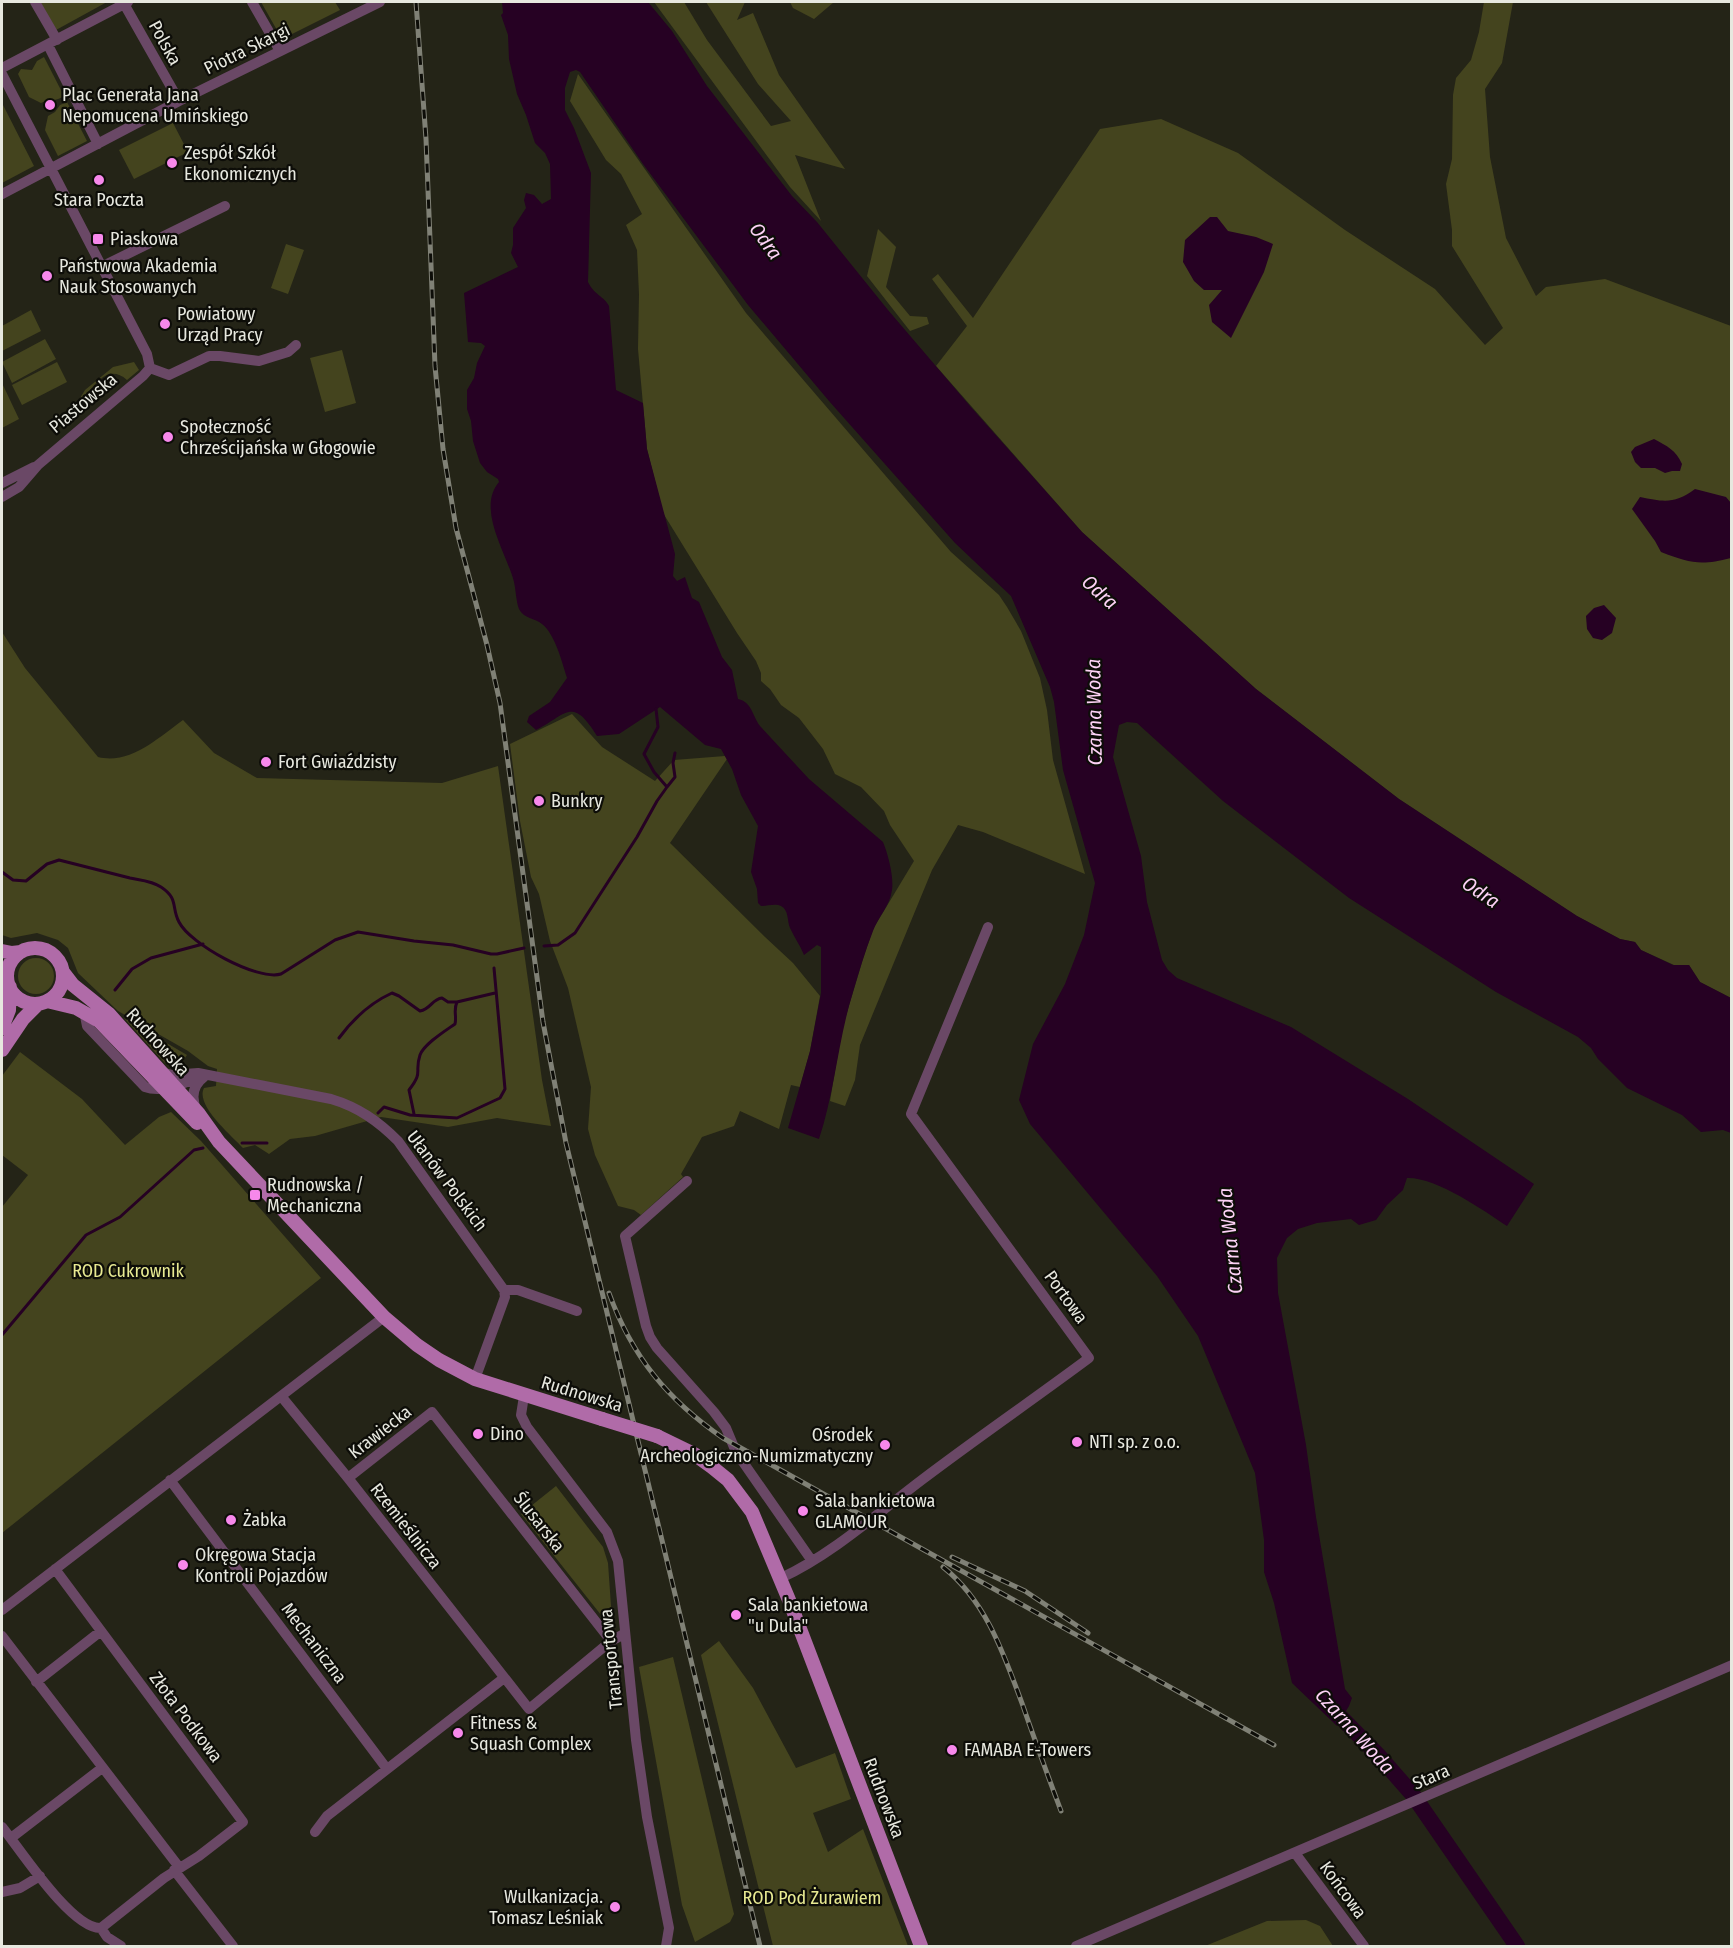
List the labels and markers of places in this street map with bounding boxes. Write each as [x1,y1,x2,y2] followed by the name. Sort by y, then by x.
[62,84,249,127] place label: Plac Generała Jana Nepomucena Umińskiego
[43,98,57,112] marker: Plac Generała Jana Nepomucena Umińskiego
[184,142,297,185] place label: Zespół Szkół Ekonomicznych
[165,156,179,170] marker: Zespół Szkół Ekonomicznych
[92,173,106,187] marker: Stara Poczta
[54,189,144,211] place label: Stara Poczta
[110,228,179,250] place label: Piaskowa
[91,232,105,246] marker: Piaskowa
[59,255,218,298] place label: Państwowa Akademia Nauk Stosowanych
[40,269,54,283] marker: Państwowa Akademia Nauk Stosowanych
[177,303,263,346] place label: Powiatowy Urząd Pracy
[158,317,172,331] marker: Powiatowy Urząd Pracy
[180,416,376,459] place label: Społeczność Chrześcijańska w Głogowie
[161,430,175,444] marker: Społeczność Chrześcijańska w Głogowie
[278,751,396,773] place label: Fort Gwiaździsty
[259,755,273,769] marker: Fort Gwiaździsty
[551,790,602,812] place label: Bunkry
[532,794,546,808] marker: Bunkry
[267,1174,364,1217] place label: Rudnowska / Mechaniczna
[248,1188,262,1202] marker: Rudnowska / Mechaniczna
[490,1423,524,1445] place label: Dino
[640,1424,874,1467] place label: Ośrodek Archeologiczno-Numizmatyczny
[471,1427,485,1441] marker: Dino
[1089,1431,1180,1453] place label: NTI sp. z o.o.
[1070,1435,1084,1449] marker: NTI sp. z o.o.
[878,1438,892,1452] marker: Ośrodek Archeologiczno-Numizmatyczny
[815,1490,935,1533] place label: Sala bankietowa GLAMOUR
[796,1504,810,1518] marker: Sala bankietowa GLAMOUR
[243,1509,287,1531] place label: Żabka
[224,1513,238,1527] marker: Żabka
[195,1544,328,1587] place label: Okręgowa Stacja Kontroli Pojazdów
[176,1558,190,1572] marker: Okręgowa Stacja Kontroli Pojazdów
[748,1594,868,1637] place label: Sala bankietowa "u Dula"
[729,1608,743,1622] marker: Sala bankietowa "u Dula"
[470,1712,591,1755] place label: Fitness & Squash Complex
[451,1726,465,1740] marker: Fitness & Squash Complex
[964,1739,1092,1761] place label: FAMABA E-Towers
[945,1743,959,1757] marker: FAMABA E-Towers
[489,1886,604,1929] place label: Wulkanizacja. Tomasz Leśniak
[608,1900,622,1914] marker: Wulkanizacja. Tomasz Leśniak

